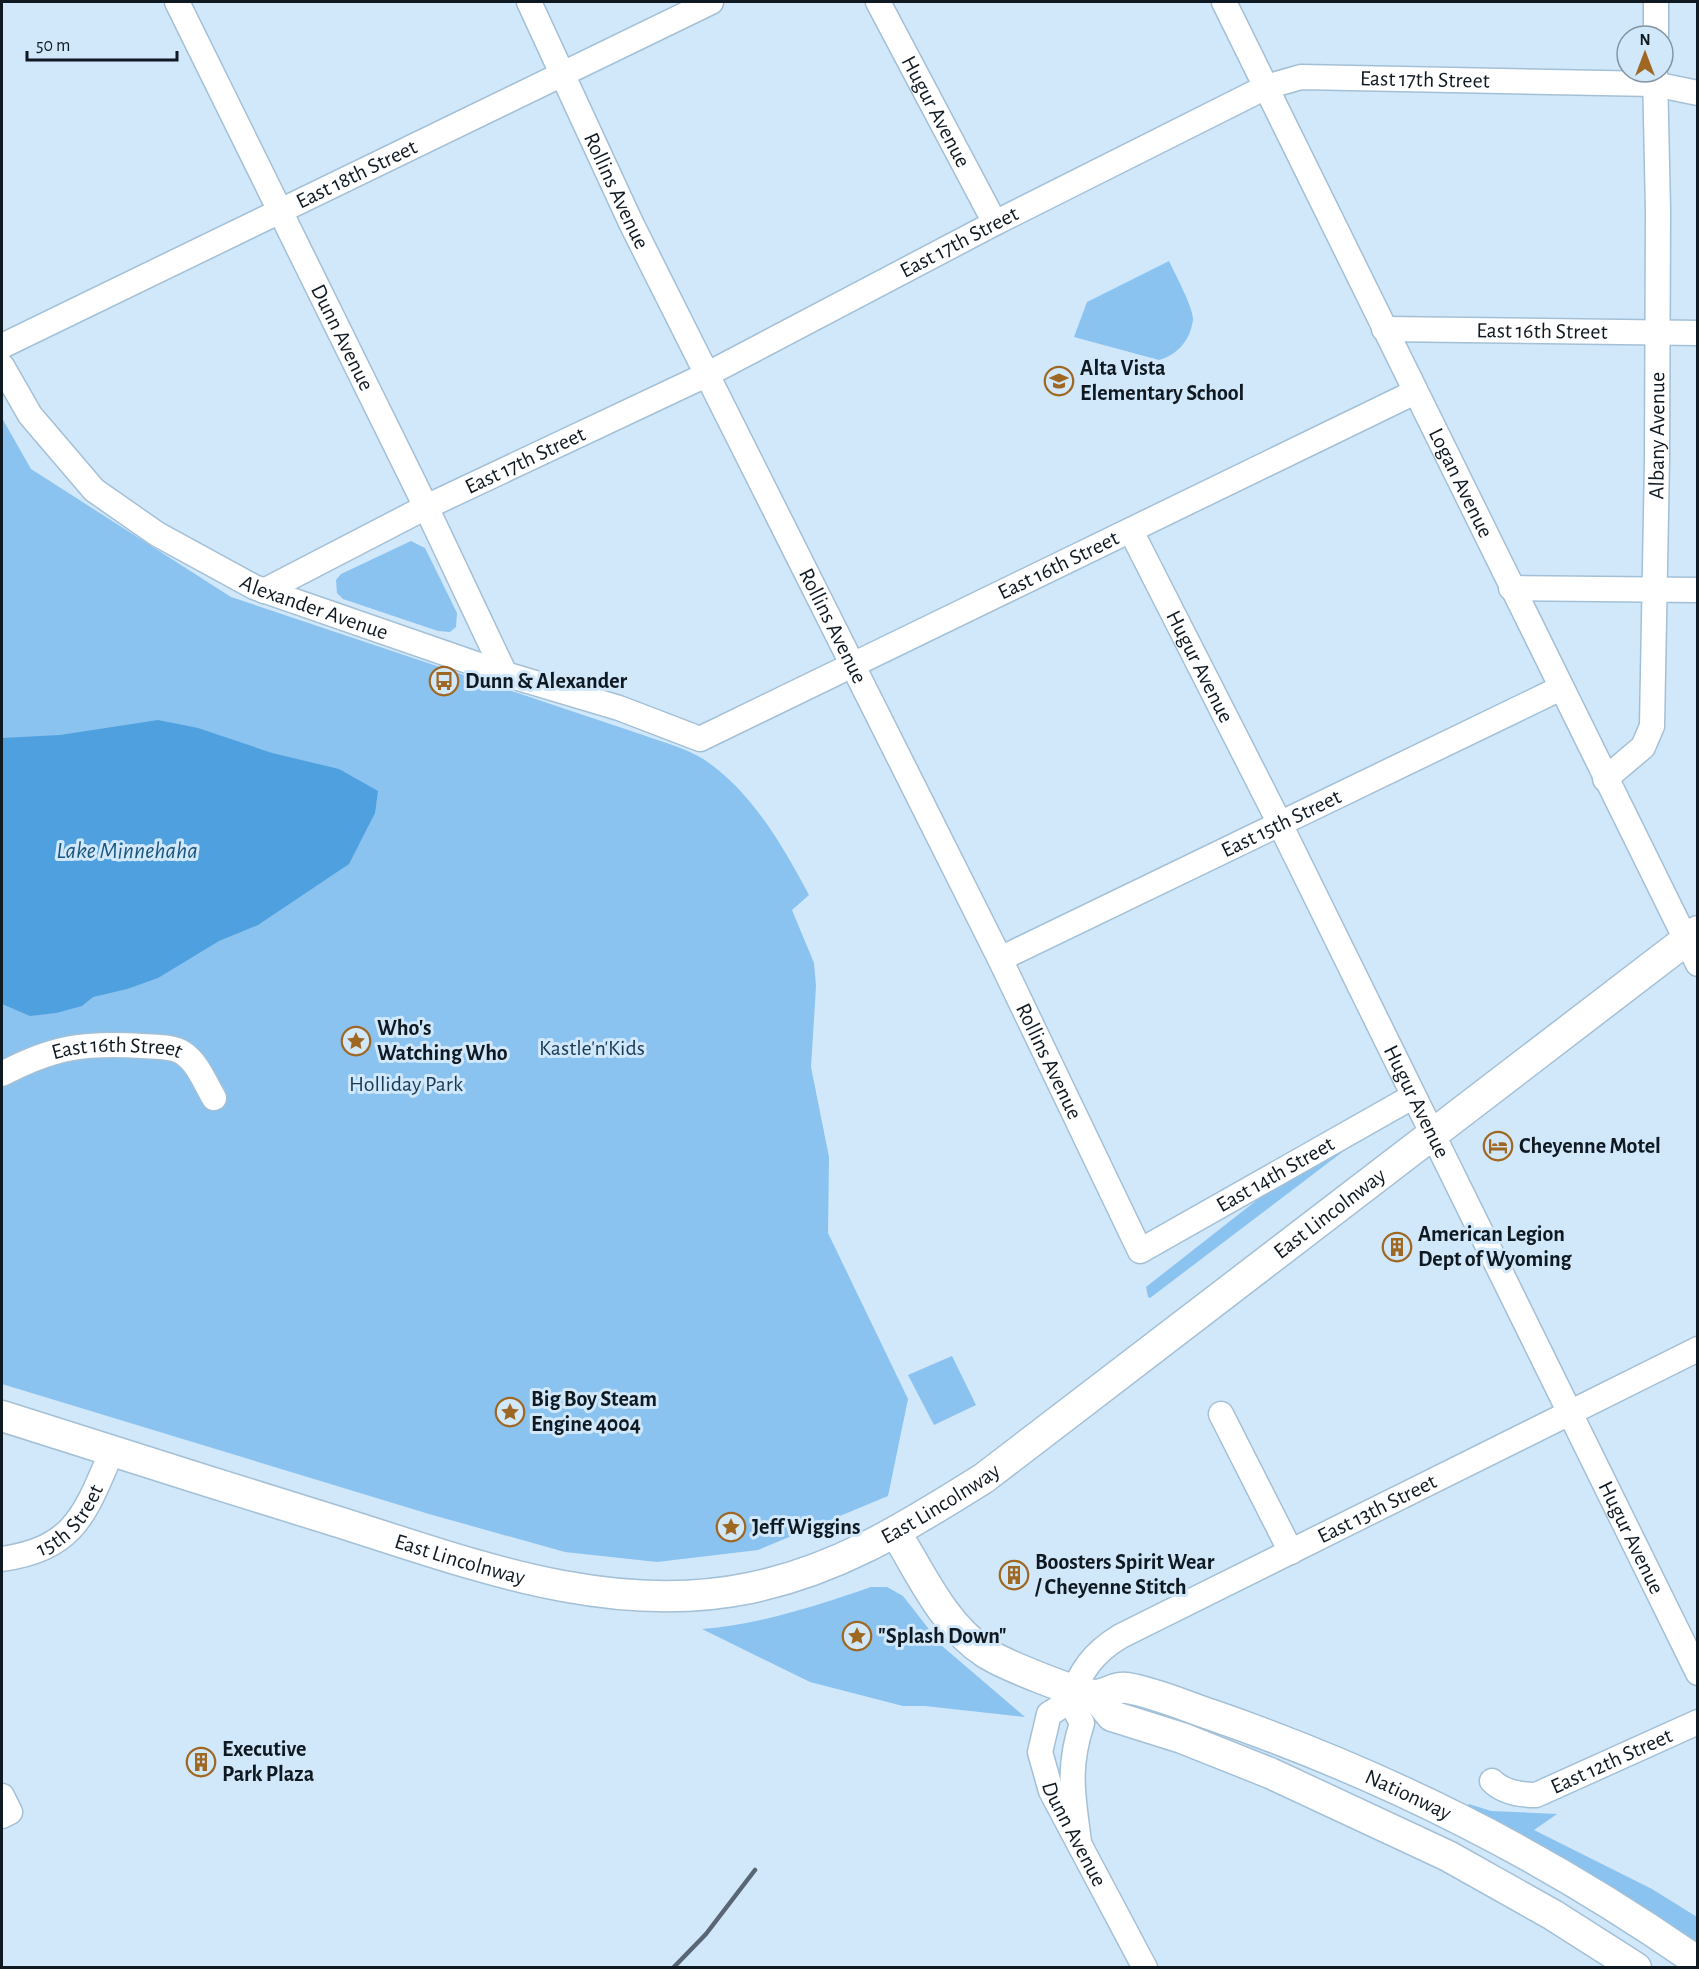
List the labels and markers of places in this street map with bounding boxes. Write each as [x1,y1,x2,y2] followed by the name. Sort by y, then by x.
[1080,357,1244,405] place label: Alta Vista Elementary School
[1043,365,1075,397] school or university icon: Alta Vista Elementary School
[428,665,460,697] bus stop icon: Dunn & Alexander
[465,670,628,692] place label: Dunn & Alexander
[377,1017,508,1064] place label: Who's Watching Who
[340,1025,372,1057] place icon: Who's Watching Who
[1482,1130,1514,1162] hotel icon: Cheyenne Motel
[1519,1135,1661,1158] place label: Cheyenne Motel
[1418,1223,1573,1271] place label: American Legion Dept of Wyoming
[1381,1231,1413,1263] building icon: American Legion Dept of Wyoming
[531,1388,657,1435] place label: Big Boy Steam Engine 4004
[494,1396,526,1428] place icon: Big Boy Steam Engine 4004
[715,1511,747,1543] place icon: Jeff Wiggins
[752,1516,860,1538] place label: Jeff Wiggins
[1034,1551,1215,1599] place label: Boosters Spirit Wear / Cheyenne Stitch
[998,1559,1030,1591] building icon: Boosters Spirit Wear / Cheyenne Stitch
[841,1620,873,1652] place icon: "Splash Down"
[878,1625,1007,1647] place label: "Splash Down"
[222,1738,315,1785] place label: Executive Park Plaza
[185,1746,217,1778] building icon: Executive Park Plaza

